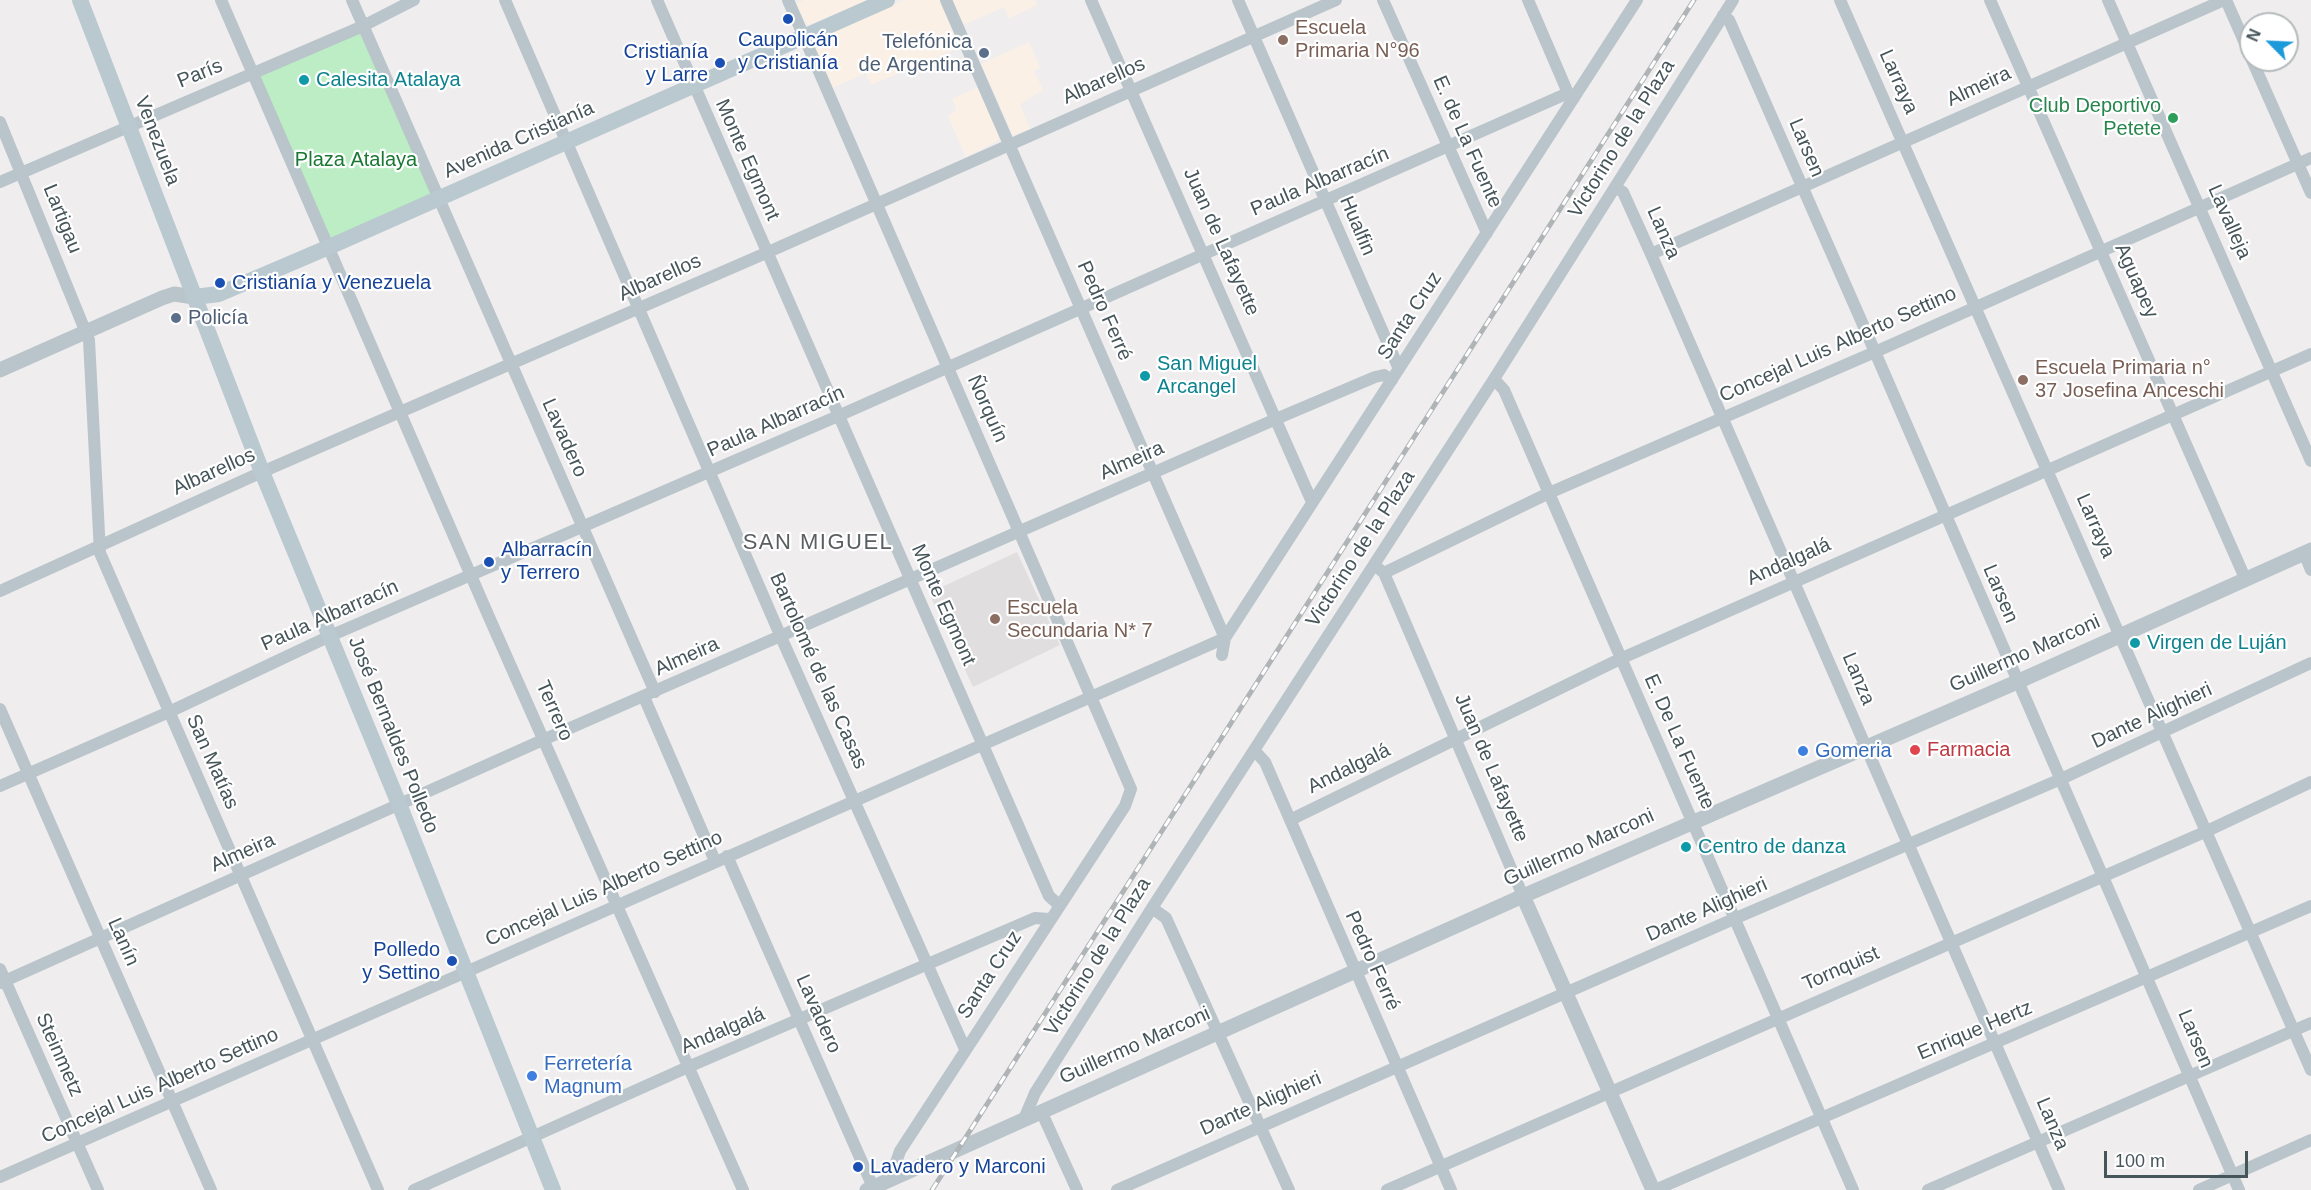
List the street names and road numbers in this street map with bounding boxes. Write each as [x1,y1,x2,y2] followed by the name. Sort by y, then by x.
[1873,46,1923,118] street label: Larraya
[1059,52,1149,110] street label: Albarellos
[174,54,226,94] street label: París
[1564,55,1680,223] street label: Victorino de la Plaza
[1943,62,2015,112] street label: Almeira
[1427,72,1507,212] street label: E. de La Fuente
[129,93,185,189] street label: Venezuela
[440,96,598,184] street label: Avenida Cristianía
[710,96,784,224] street label: Monte Egmont
[1783,115,1829,181] street label: Larsen
[1247,142,1393,222] street label: Paula Albarracín
[1178,164,1264,320] street label: Juan de Lafayette
[37,181,87,257] street label: Lartigau
[2202,181,2256,263] street label: Lavalleja
[1334,193,1380,259] street label: Hualfin
[1641,203,1685,263] street label: Lanza
[2109,240,2163,322] street label: Aguapey
[615,249,705,307] street label: Albarellos
[1071,257,1137,365] street label: Pedro Ferré
[1373,268,1447,364] street label: Santa Cruz
[1716,282,1960,408] street label: Concejal Luis Alberto Settino
[962,372,1012,446] street label: Ñorquín
[704,381,848,463] street label: Paula Albarracín
[536,395,592,481] street label: Lavadero
[1096,436,1168,486] street label: Almeira
[169,443,259,501] street label: Albarellos
[1301,466,1421,632] street label: Victorino de la Plaza
[2070,490,2120,562] street label: Larraya
[1743,533,1835,591] street label: Andalgalá
[906,541,980,669] street label: Monte Egmont
[1977,561,2023,627] street label: Larsen
[764,569,872,773] street label: Bartolomé de las Casas
[258,575,402,657] street label: Paula Albarracín
[1946,610,2104,698] street label: Guillermo Marconi
[651,632,723,682] street label: Almeira
[343,633,443,837] street label: José Bernaldes Polledo
[1836,649,1880,709] street label: Lanza
[1638,671,1720,813] street label: E. De La Fuente
[530,677,578,745] street label: Terrero
[2088,678,2216,754] street label: Dante Alighieri
[1449,690,1533,846] street label: Juan de Lafayette
[180,711,244,813] street label: San Matías
[1304,739,1394,799] street label: Andalgalá
[1500,804,1658,892] street label: Guillermo Marconi
[482,826,726,952] street label: Concejal Luis Alberto Settino
[207,828,279,878] street label: Almeira
[1040,873,1156,1041] street label: Victorino de la Plaza
[1643,873,1771,947] street label: Dante Alighieri
[1339,907,1405,1015] street label: Pedro Ferré
[102,914,144,970] street label: Lanín
[953,927,1027,1023] street label: Santa Cruz
[1799,942,1883,996] street label: Tornquist
[790,971,846,1057] street label: Lavadero
[1914,996,2036,1066] street label: Enrique Hertz
[1056,1002,1214,1090] street label: Guillermo Marconi
[677,1003,769,1059] street label: Andalgalá
[2172,1006,2218,1072] street label: Larsen
[30,1010,88,1100] street label: Steinmetz
[38,1023,282,1149] street label: Concejal Luis Alberto Settino
[1197,1067,1325,1141] street label: Dante Alighieri
[2030,1094,2074,1154] street label: Lanza

